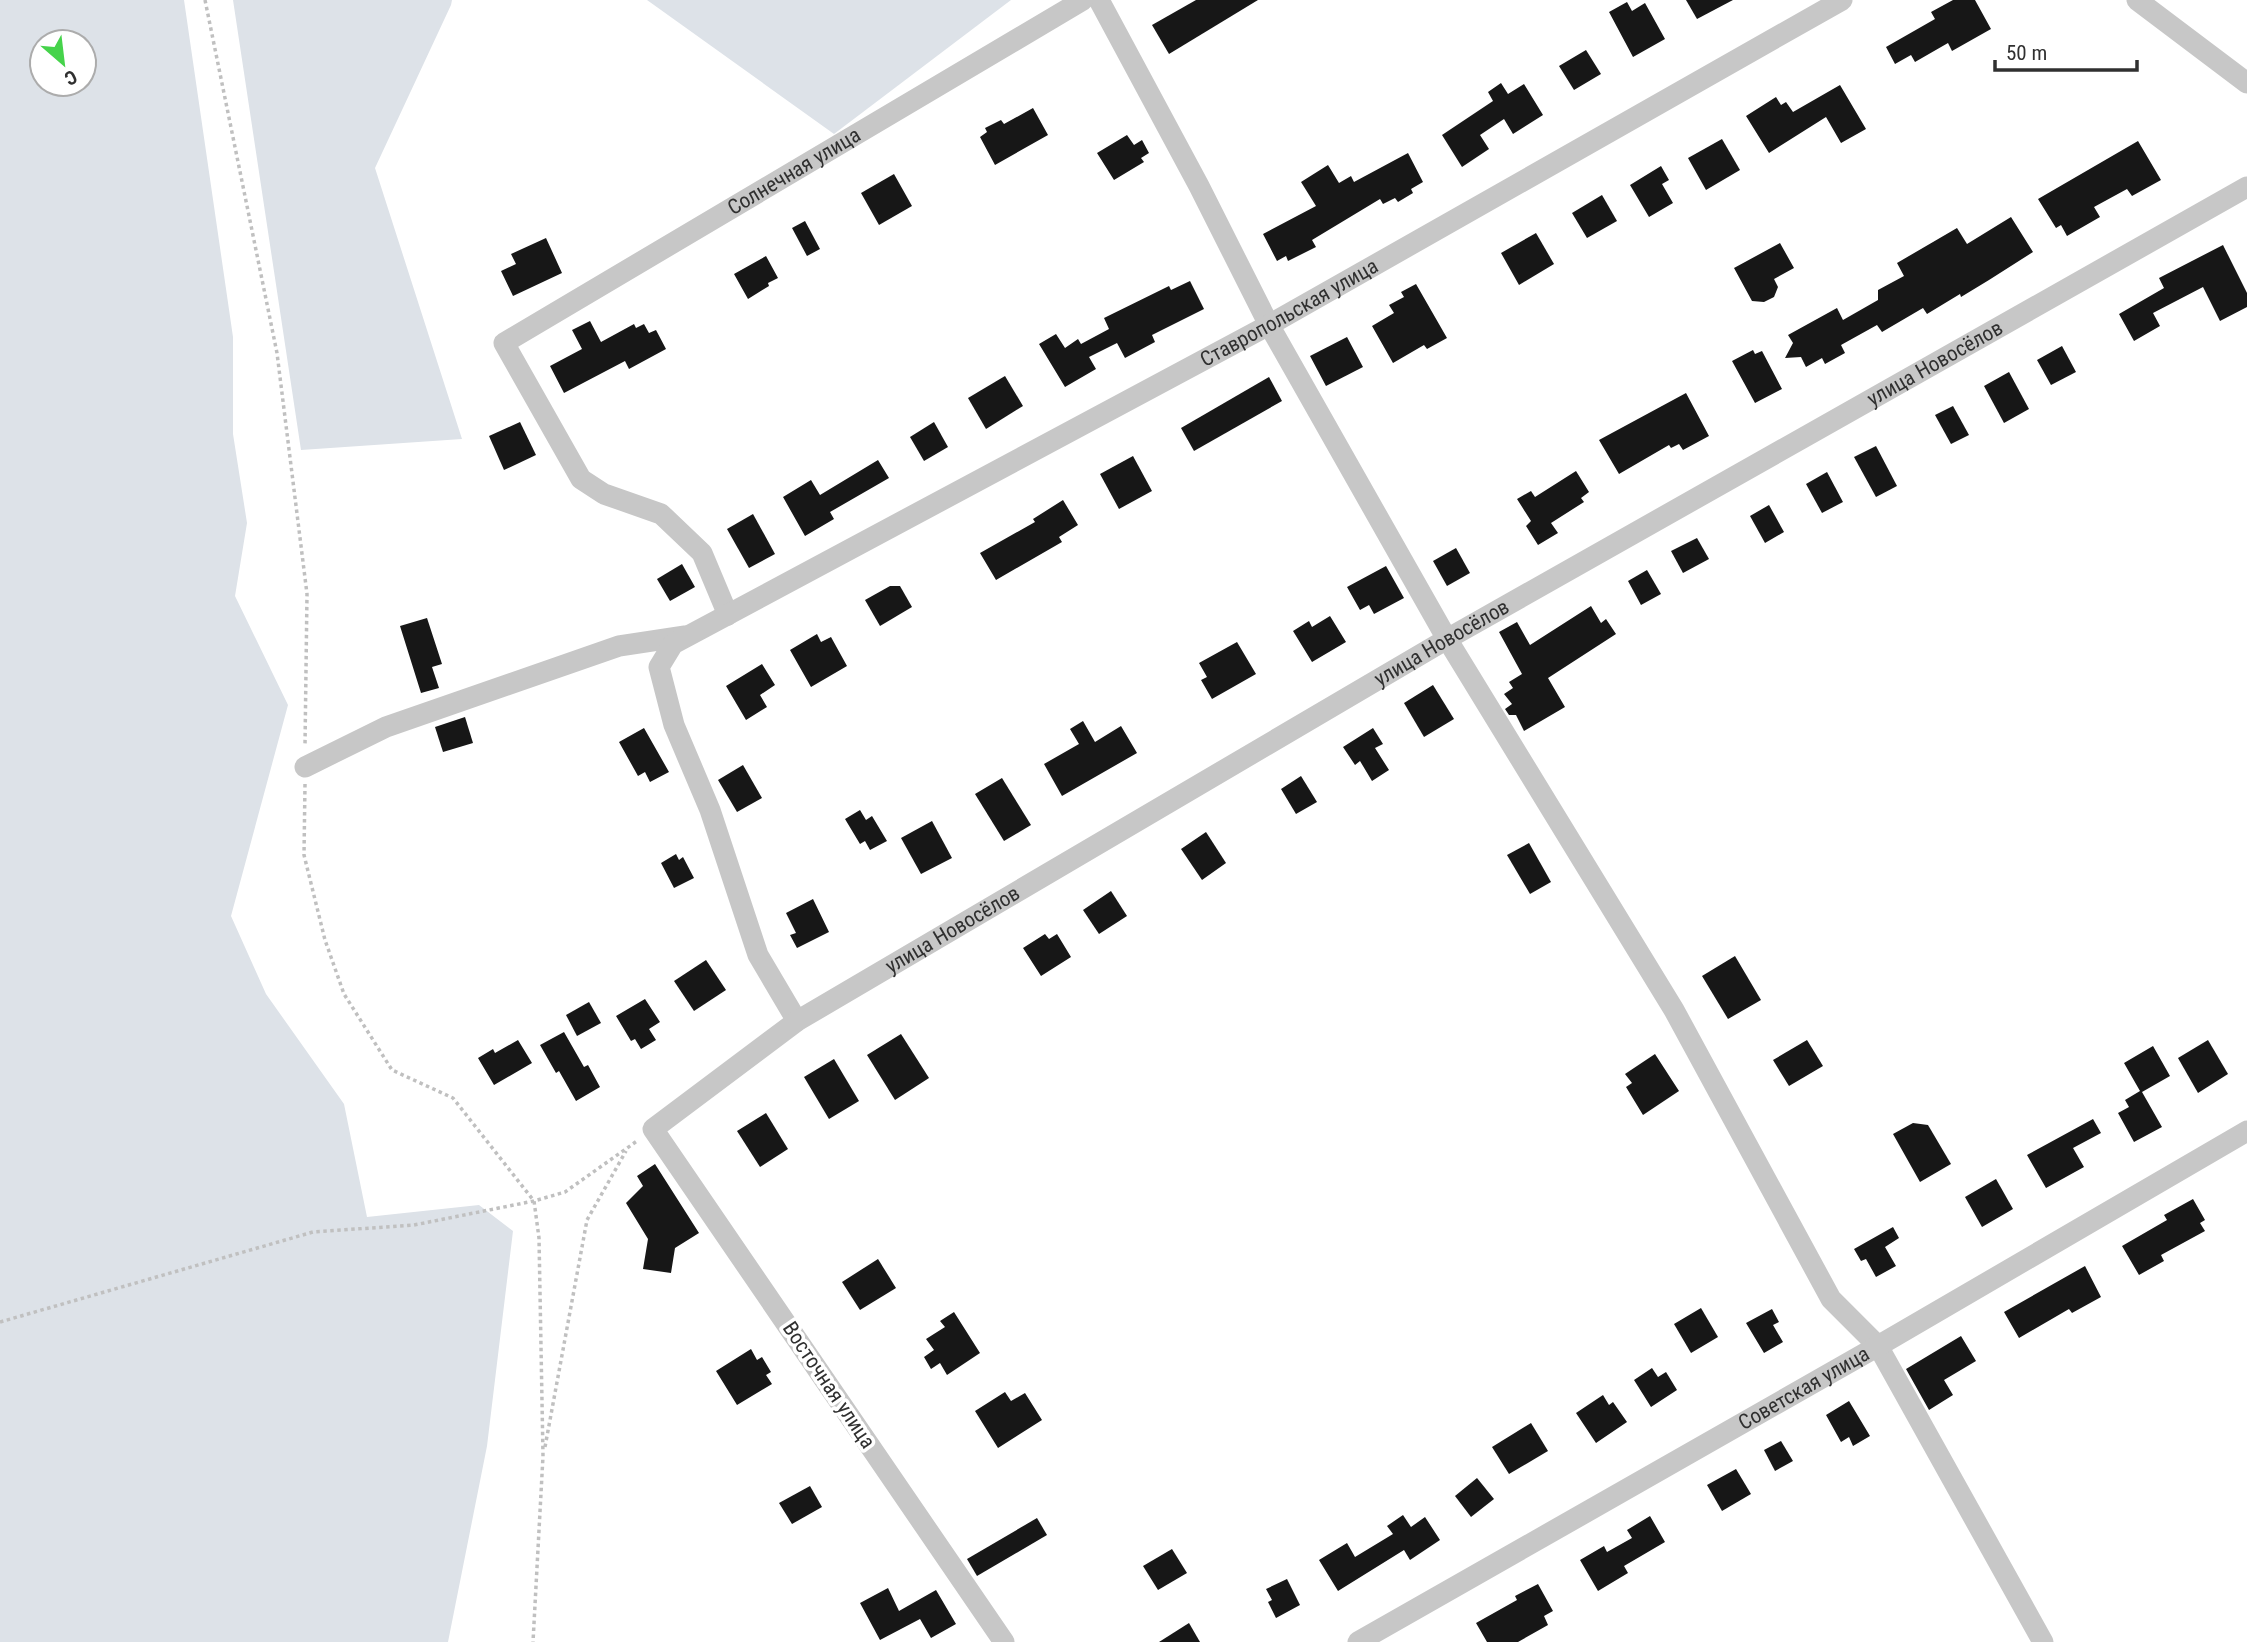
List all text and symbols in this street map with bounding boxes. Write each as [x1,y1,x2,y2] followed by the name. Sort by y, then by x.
[28,28,98,98] north arrow
[1995,28,2137,72] scale bar
[2006,41,2047,65] text: 50 m
[60,65,81,90] text: С
[723,123,865,220] street label: Солнечная улица
[1196,254,1382,372] street label: Ставропольская улица
[1863,316,2007,411] street label: улица Новосёлов
[1370,594,1513,691] street label: улица Новосёлов
[881,881,1024,978] street label: улица Новосёлов
[778,1317,880,1453] street label: Восточная улица
[1734,1342,1873,1435] street label: Советская улица

